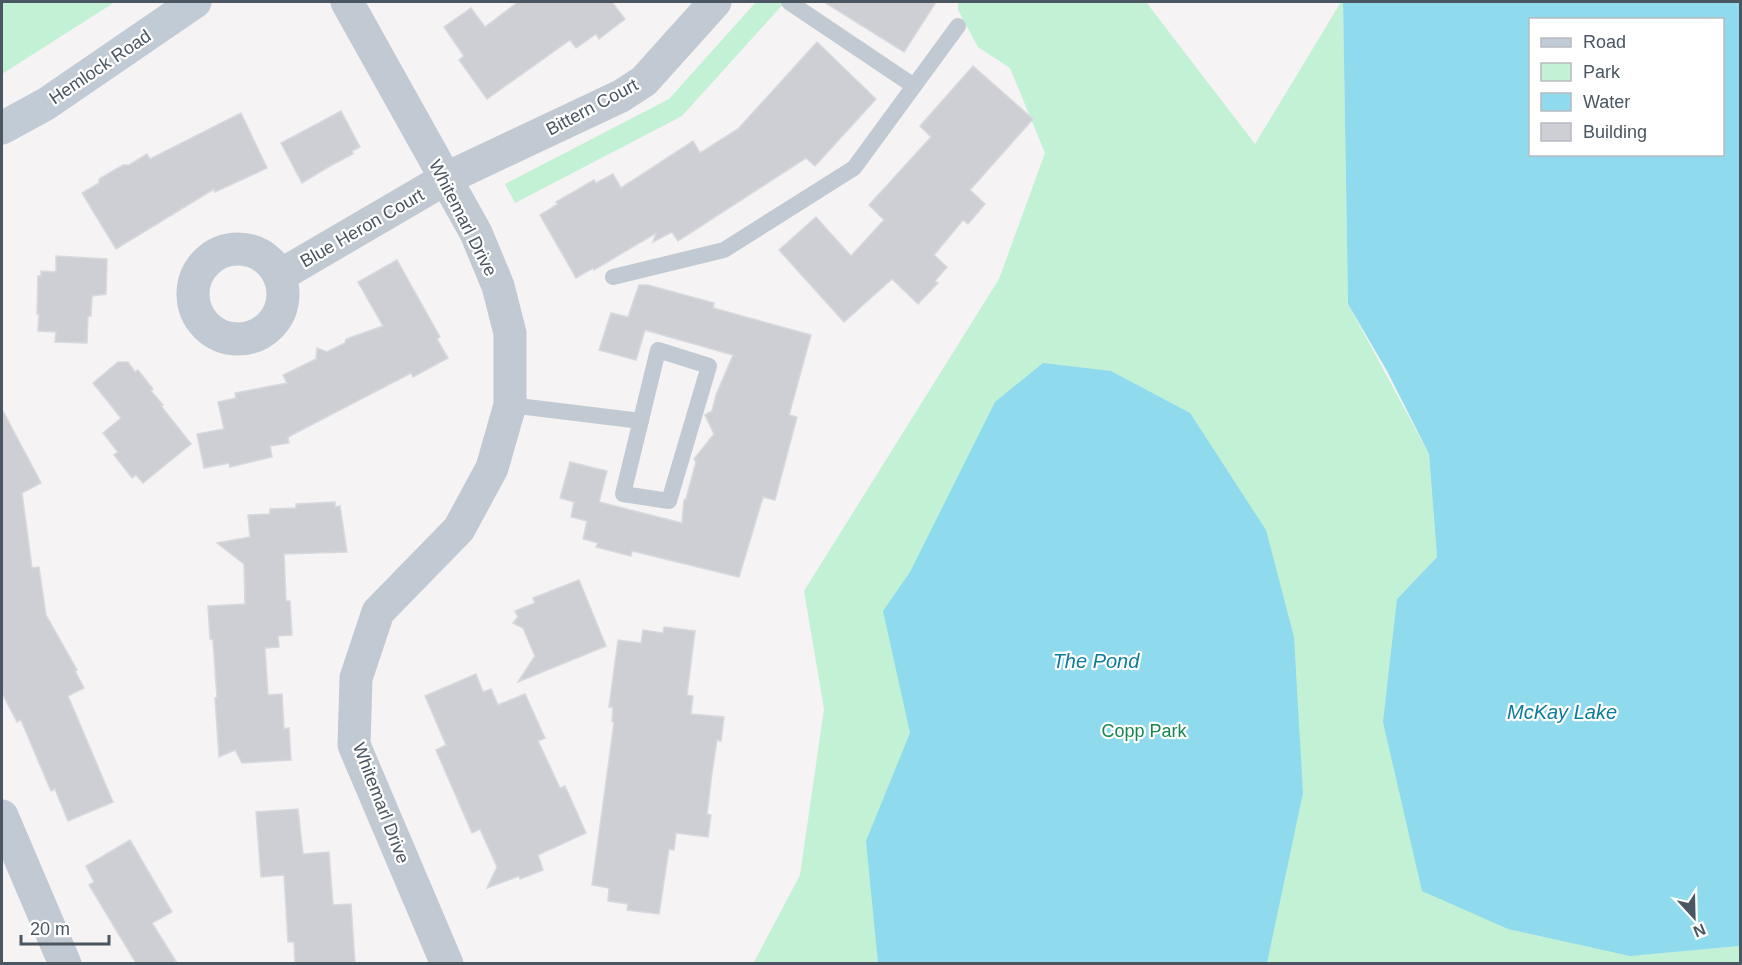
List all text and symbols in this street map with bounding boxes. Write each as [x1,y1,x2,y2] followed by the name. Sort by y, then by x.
[1529,18,1724,156] legend
[45,26,155,108] street label: Hemlock Road
[1583,32,1626,52] text: Road
[1583,62,1621,82] text: Park
[543,74,641,140] street label: Bittern Court
[1583,92,1630,112] text: Water
[1583,122,1647,142] text: Building
[425,156,501,280] street label: Whitemarl Drive
[297,185,427,271] street label: Blue Heron Court
[1053,650,1140,672] water label: The Pond
[1507,701,1617,723] water label: McKay Lake
[1101,721,1188,741] park label: Copp Park
[349,740,413,866] street label: Whitemarl Drive
[1664,887,1724,947] north arrow
[21,908,110,946] scale bar
[30,919,70,939] text: 20 m
[1691,920,1708,940] text: N

